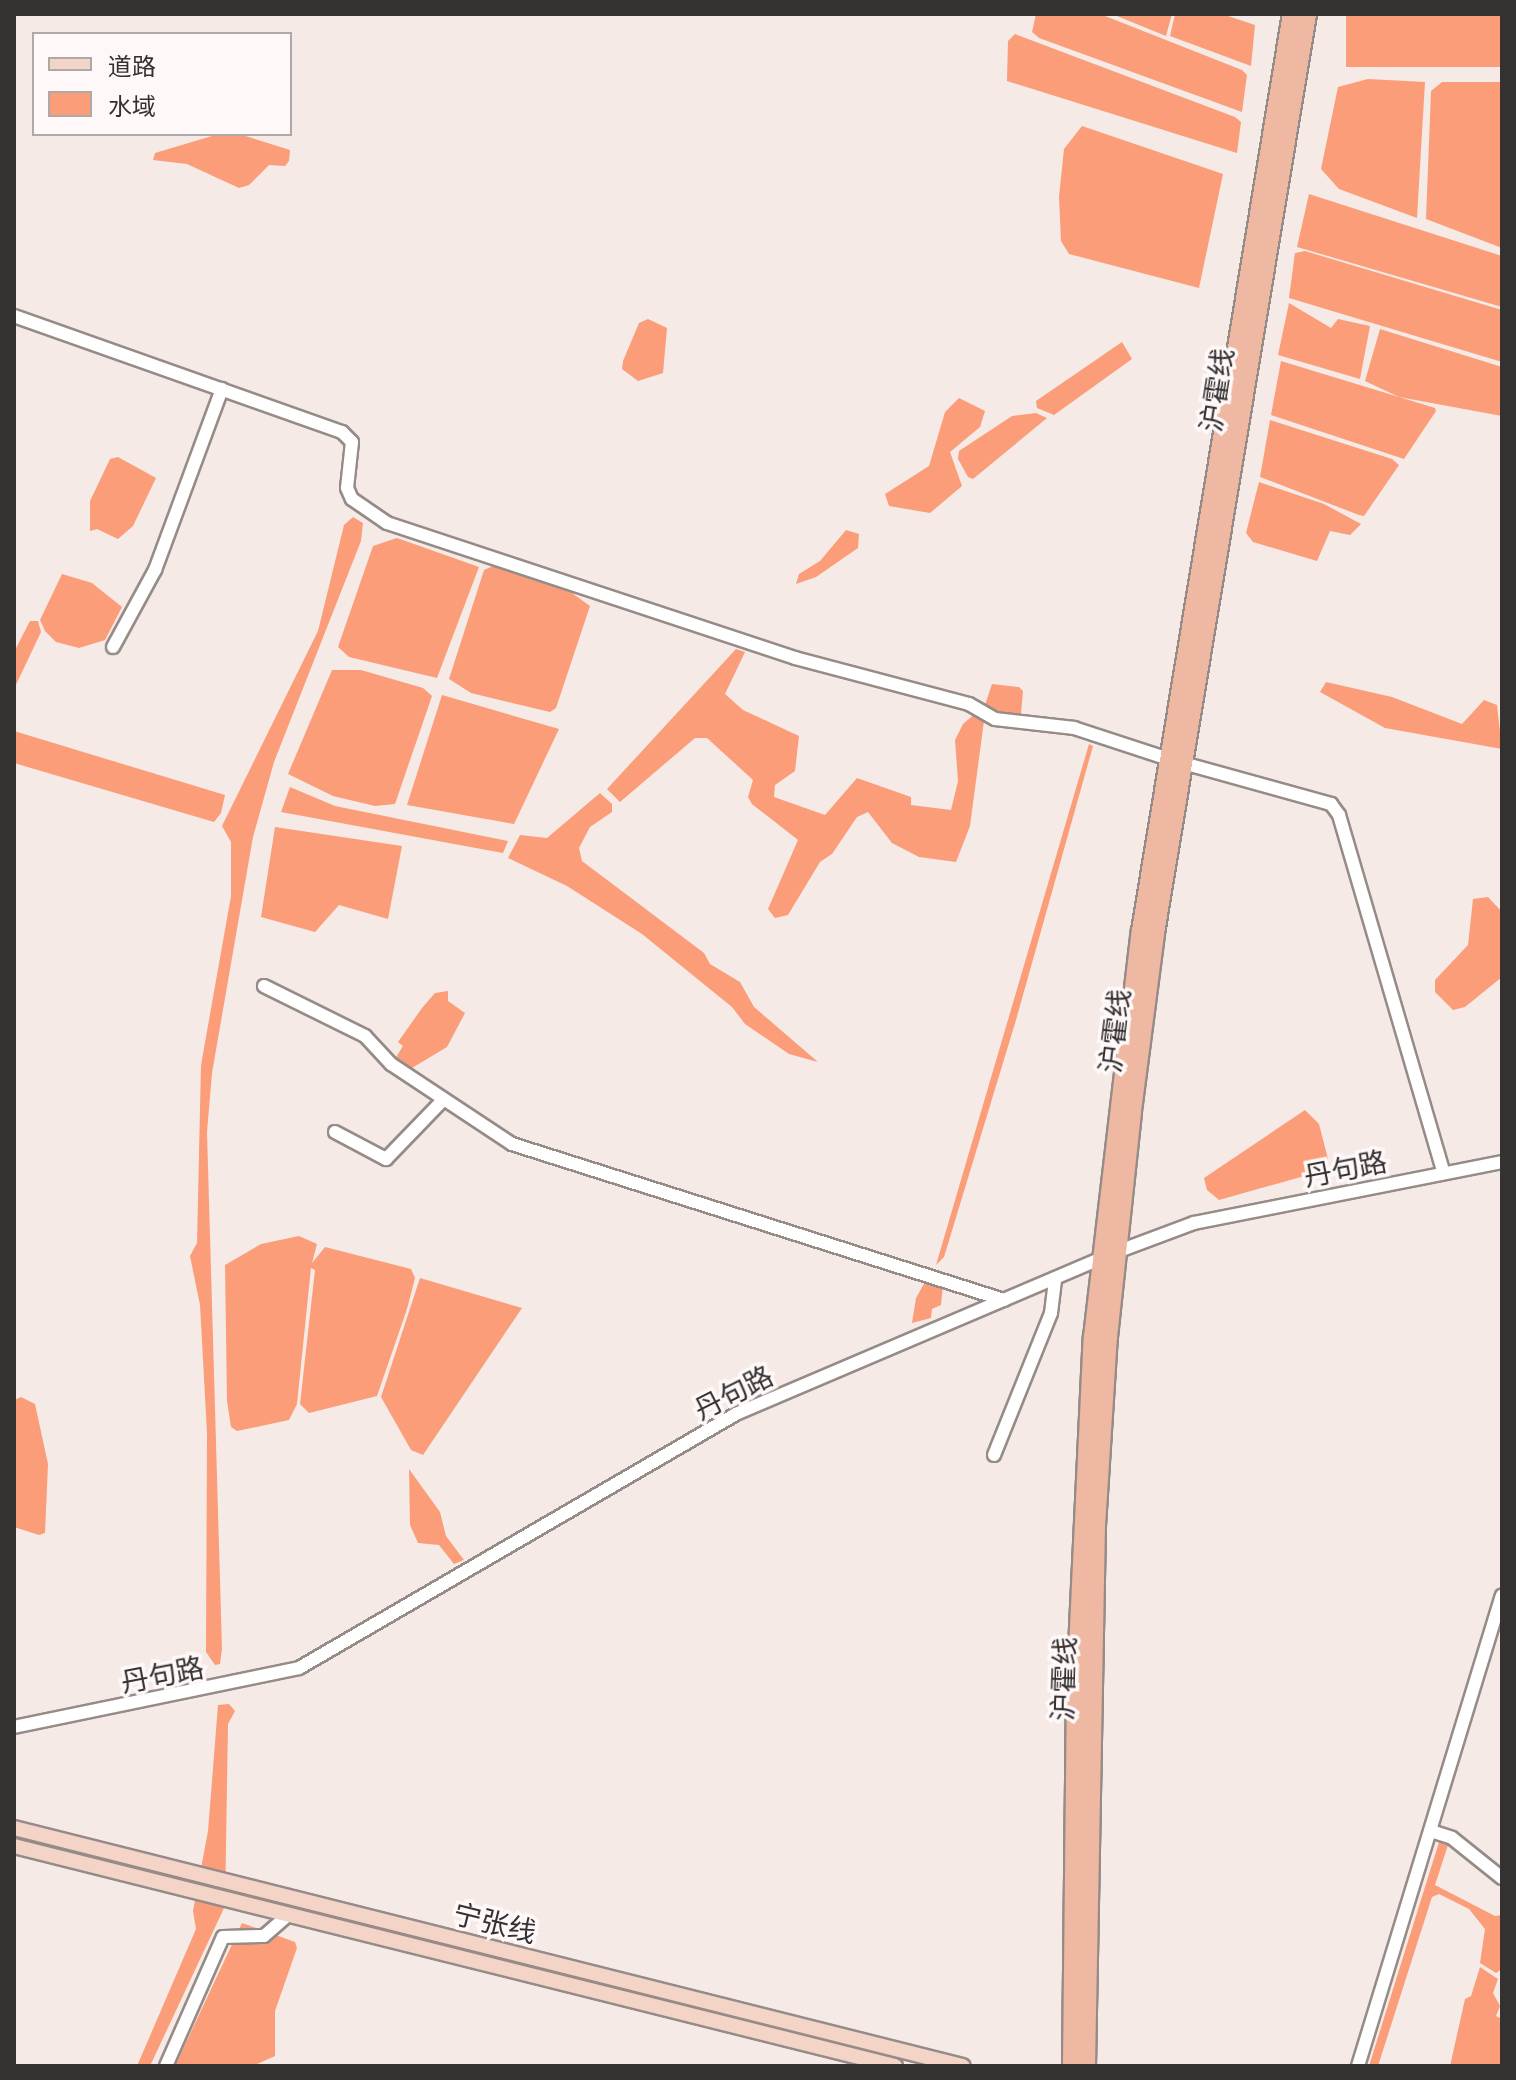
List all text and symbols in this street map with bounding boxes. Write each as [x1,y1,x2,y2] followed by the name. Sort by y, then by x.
[32,32,292,136] legend
[108,51,156,80] text: 道路
[108,91,156,120] text: 水域
[1193,346,1239,434] street label: 沪霍线
[1092,987,1136,1075] street label: 沪霍线
[1301,1143,1389,1193] street label: 丹句路
[688,1358,778,1426] street label: 丹句路
[1045,1636,1081,1722] street label: 沪霍线
[118,1649,206,1699] street label: 丹句路
[450,1896,540,1948] street label: 宁张线

